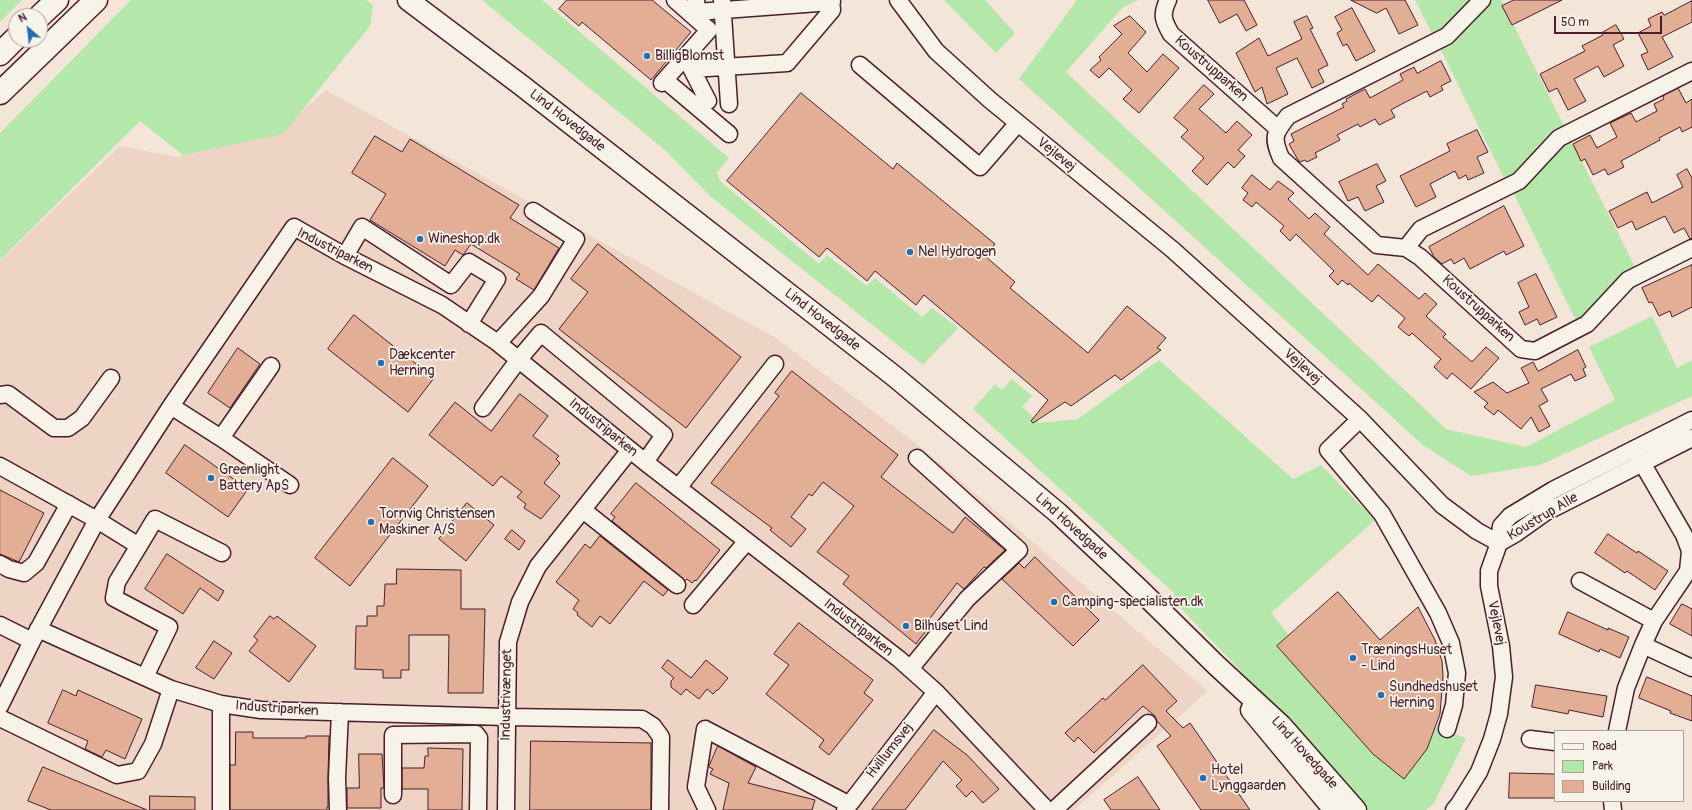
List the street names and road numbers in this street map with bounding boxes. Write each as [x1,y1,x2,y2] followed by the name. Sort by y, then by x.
[1171,32,1251,106] street label: Koustrupparken
[526,86,608,156] street label: Lind Hovedgade
[1033,134,1079,176] street label: Vejlevej
[294,225,376,277] street label: Industriparken
[1438,272,1518,346] street label: Koustrupparken
[781,285,863,355] street label: Lind Hovedgade
[1280,346,1324,388] street label: Vejlevej
[565,395,641,461] street label: Industriparken
[1505,489,1581,545] street label: Koustrup Alle
[1031,490,1111,564] street label: Lind Hovedgade
[820,596,896,660] street label: Industriparken
[1483,599,1509,647] street label: Vejlevej
[498,649,516,741] street label: Industrivænget
[235,698,319,720] street label: Industriparken
[1267,713,1341,793] street label: Lind Hovedgade
[863,720,917,782] street label: Hvillumsvej

